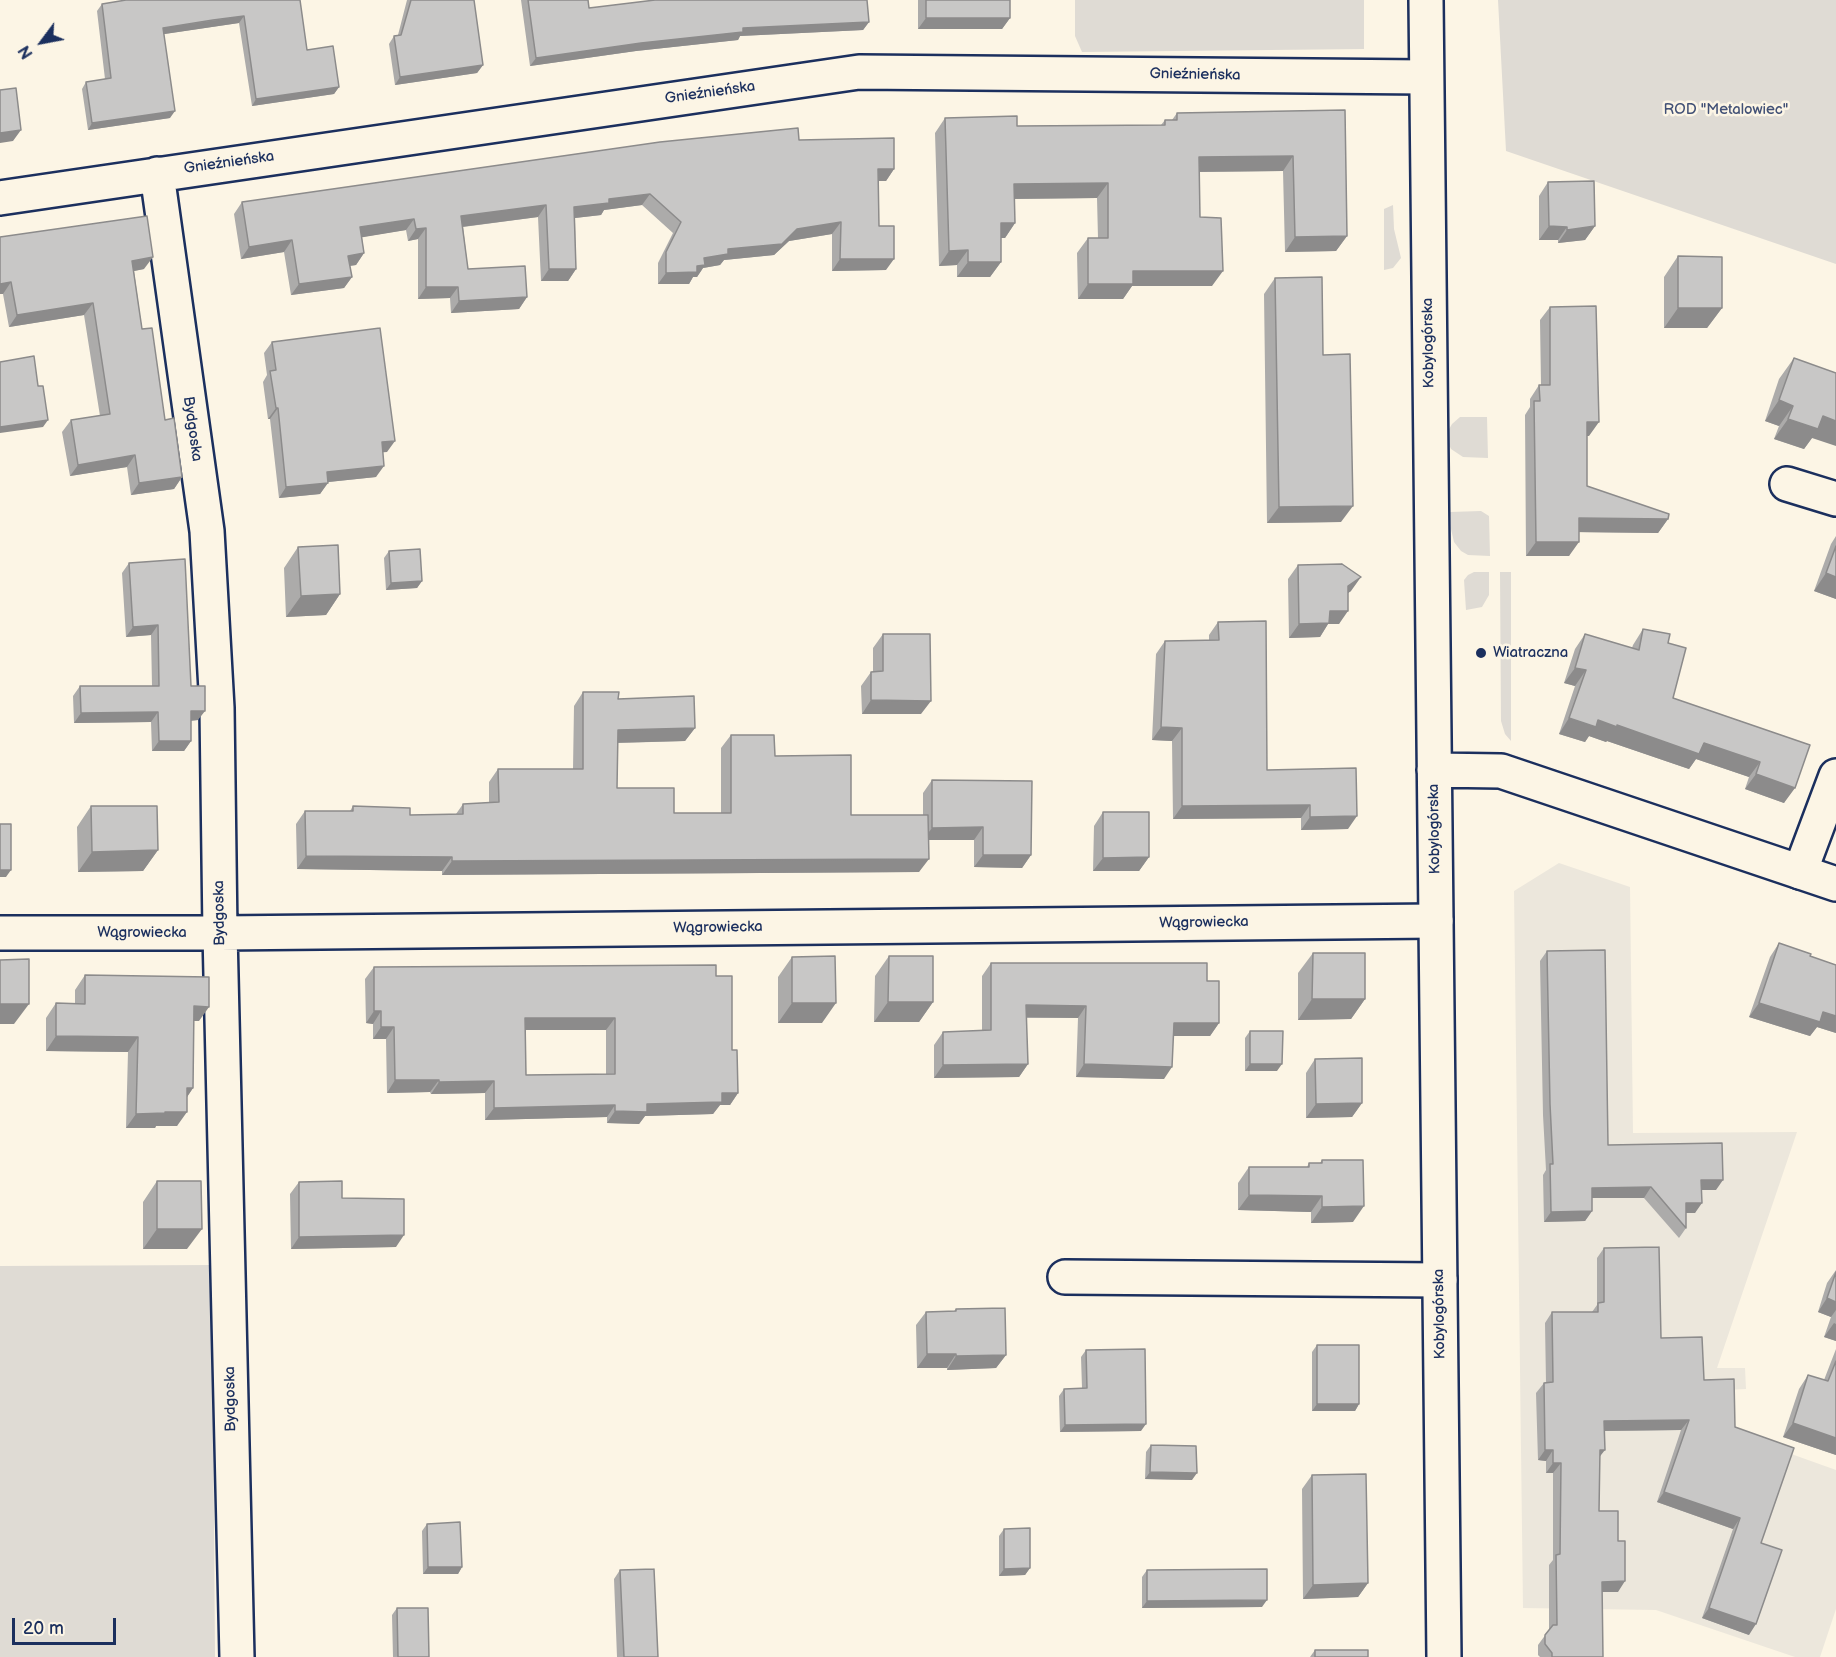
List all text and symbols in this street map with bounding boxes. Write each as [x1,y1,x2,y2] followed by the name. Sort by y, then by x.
[12,12,72,72] north arrow
[15,42,38,62] text: N
[1149,65,1241,85] street label: Gnieźnieńska
[664,78,756,108] street label: Gnieźnieńska
[1664,101,1788,119] park label: ROD "Metalowiec"
[183,148,275,178] street label: Gnieźnieńska
[1419,298,1439,388] street label: Kobylogórska
[179,395,205,463] street label: Bydgoska
[1493,644,1568,662] place label: Wiatraczna
[1474,646,1488,660] marker: Wiatraczna
[1425,784,1445,874] street label: Kobylogórska
[210,880,230,946] street label: Bydgoska
[1159,913,1249,933] street label: Wągrowiecka
[673,918,763,938] street label: Wągrowiecka
[97,924,187,942] street label: Wągrowiecka
[1430,1269,1450,1359] street label: Kobylogórska
[221,1366,241,1432] street label: Bydgoska
[15,1606,118,1644] scale bar
[23,1618,64,1639] text: 20 m

